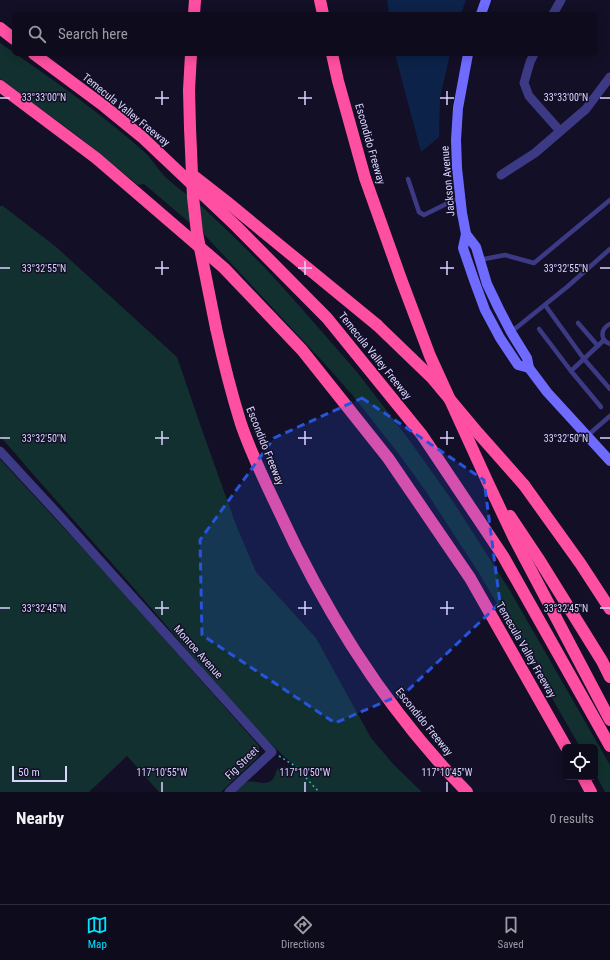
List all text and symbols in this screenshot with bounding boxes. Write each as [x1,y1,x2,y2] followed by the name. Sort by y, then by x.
[12,12,598,56] search box
[26,23,48,45] icon: search
[58,25,128,43] text: Search here
[80,71,173,149] street label: Temecula Valley Freeway
[22,92,66,103] text: 33°33'00"N
[544,92,588,103] text: 33°33'00"N
[352,102,388,186] street label: Escondido Freeway
[438,145,458,217] street label: Jackson Avenue
[22,263,66,274] text: 33°32'55"N
[544,263,588,274] text: 33°32'55"N
[336,310,414,403] street label: Temecula Valley Freeway
[243,405,287,488] street label: Escondido Freeway
[22,433,66,444] text: 33°32'50"N
[544,433,588,444] text: 33°32'50"N
[493,600,559,701] street label: Temecula Valley Freeway
[22,603,66,614] text: 33°32'45"N
[544,603,588,614] text: 33°32'45"N
[171,623,225,681] street label: Monroe Avenue
[393,685,456,759] street label: Escondido Freeway
[223,744,261,782] street label: Fig Street
[562,744,598,780] map controls
[562,744,598,780] button: locate
[12,764,67,783] scale bar
[18,766,40,779] text: 50 m
[137,767,188,778] text: 117°10'55"W
[280,767,331,778] text: 117°10'50"W
[422,767,473,778] text: 117°10'45"W
[16,808,64,828] text: Nearby
[550,811,594,826] text: 0 results
[86,914,108,951] tab: Map
[281,914,325,951] tab: Directions
[498,914,524,951] tab: Saved

